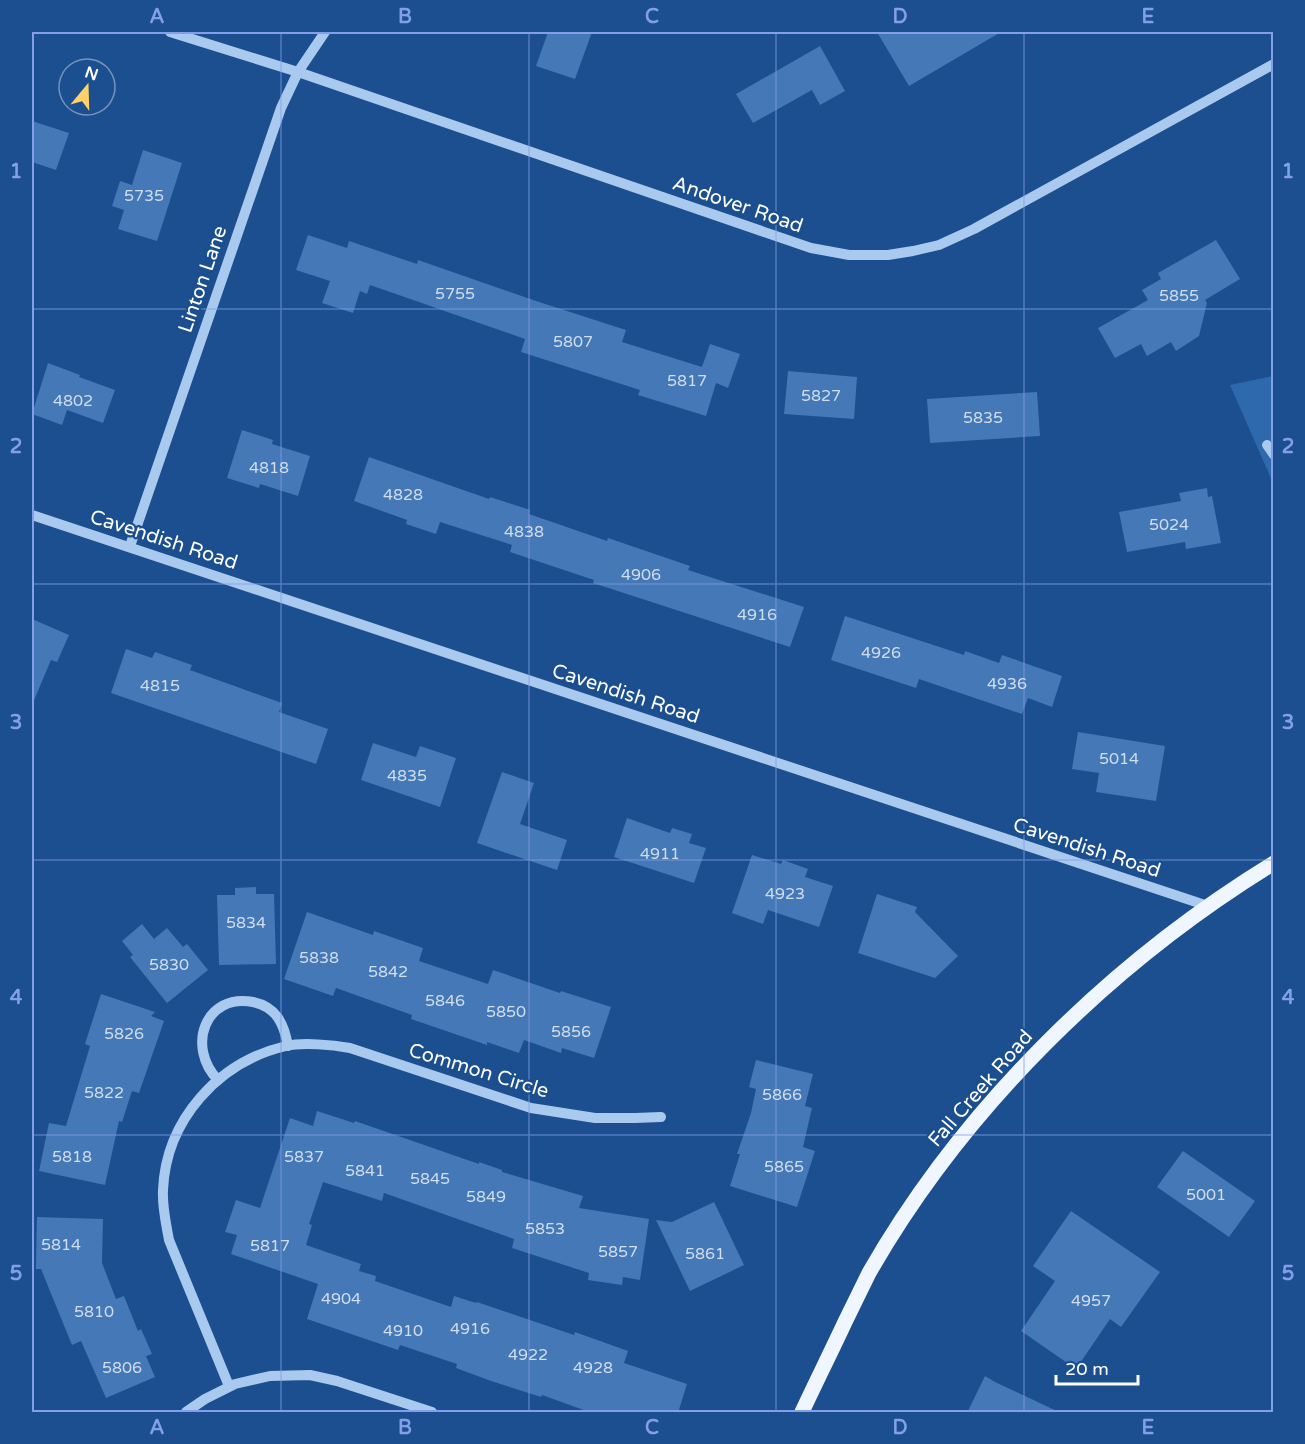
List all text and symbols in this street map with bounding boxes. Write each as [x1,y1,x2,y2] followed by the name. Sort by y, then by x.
[150,5,165,29] text: A
[398,5,412,29] text: B
[645,5,659,29] text: C
[892,5,908,29] text: D
[1142,5,1155,29] text: E
[57,57,117,117] north arrow
[82,62,101,85] text: N
[10,160,22,184] text: 1
[1282,160,1294,184] text: 1
[669,171,806,239] street label: Andover Road
[124,186,164,206] house number: 5735
[173,223,232,336] street label: Linton Lane
[435,284,475,304] house number: 5755
[1159,286,1199,306] house number: 5855
[553,332,593,352] house number: 5807
[667,371,707,391] house number: 5817
[801,386,841,406] house number: 5827
[53,391,93,411] house number: 4802
[963,408,1003,428] house number: 5835
[10,435,22,459] text: 2
[1282,435,1294,459] text: 2
[249,458,289,478] house number: 4818
[383,485,423,505] house number: 4828
[87,505,241,575] street label: Cavendish Road
[1149,515,1189,535] house number: 5024
[504,522,544,542] house number: 4838
[621,565,661,585] house number: 4906
[737,605,777,625] house number: 4916
[861,643,901,663] house number: 4926
[549,659,703,729] street label: Cavendish Road
[987,674,1027,694] house number: 4936
[140,676,180,696] house number: 4815
[10,711,22,735] text: 3
[1282,711,1294,735] text: 3
[1099,749,1139,769] house number: 5014
[387,766,427,786] house number: 4835
[1010,813,1164,883] street label: Cavendish Road
[640,844,680,864] house number: 4911
[765,884,805,904] house number: 4923
[226,913,266,933] house number: 5834
[299,948,339,968] house number: 5838
[149,955,189,975] house number: 5830
[368,962,408,982] house number: 5842
[10,986,23,1010] text: 4
[1282,986,1295,1010] text: 4
[425,991,465,1011] house number: 5846
[486,1002,526,1022] house number: 5850
[551,1022,591,1042] house number: 5856
[104,1024,144,1044] house number: 5826
[923,1025,1038,1152] street label: Fall Creek Road
[406,1038,552,1104] street label: Common Circle
[84,1083,124,1103] house number: 5822
[762,1085,802,1105] house number: 5866
[52,1147,92,1167] house number: 5818
[284,1147,324,1167] house number: 5837
[764,1157,804,1177] house number: 5865
[345,1161,385,1181] house number: 5841
[410,1169,450,1189] house number: 5845
[1186,1185,1226,1205] house number: 5001
[466,1187,506,1207] house number: 5849
[525,1219,565,1239] house number: 5853
[41,1235,81,1255] house number: 5814
[250,1236,290,1256] house number: 5817
[598,1242,638,1262] house number: 5857
[685,1244,725,1264] house number: 5861
[10,1262,22,1286] text: 5
[1282,1262,1294,1286] text: 5
[321,1289,361,1309] house number: 4904
[1071,1291,1111,1311] house number: 4957
[74,1302,114,1322] house number: 5810
[450,1319,490,1339] house number: 4916
[383,1321,423,1341] house number: 4910
[508,1345,548,1365] house number: 4922
[1056,1348,1138,1386] scale bar
[102,1358,142,1378] house number: 5806
[573,1358,613,1378] house number: 4928
[1065,1358,1109,1380] text: 20 m
[150,1416,165,1440] text: A
[398,1416,412,1440] text: B
[645,1416,659,1440] text: C
[892,1416,908,1440] text: D
[1142,1416,1155,1440] text: E

